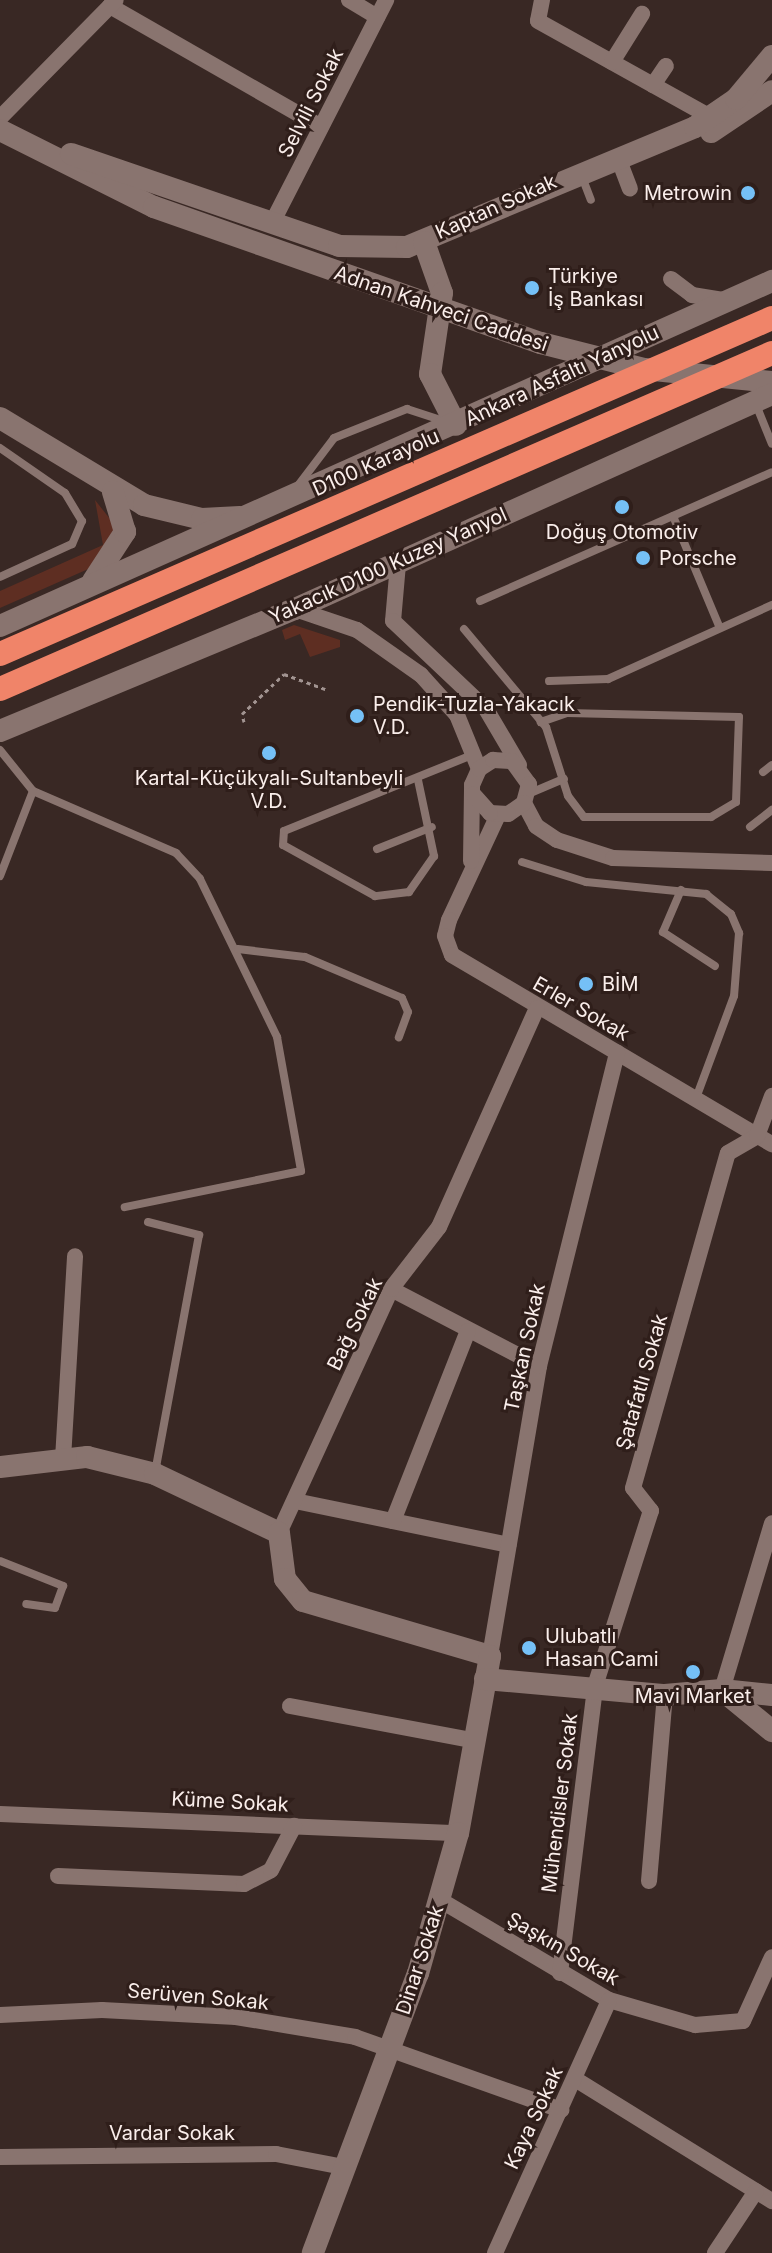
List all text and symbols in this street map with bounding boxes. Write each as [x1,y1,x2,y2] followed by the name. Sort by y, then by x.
[273,45,349,161] street label: Selvili Sokak
[432,170,560,244] street label: Kaptan Sokak
[644,181,732,205] place label: Metrowin
[739,184,757,202] marker: Metrowin
[331,261,551,357] street label: Adnan Kahveci Caddesi
[548,264,643,311] place label: Türkiye İş Bankası
[523,279,541,297] marker: Türkiye İş Bankası
[461,320,663,432] street label: Ankara Asfaltı Yanyolu
[309,424,443,502] street label: D100 Karayolu
[613,498,631,516] marker: Doğuş Otomotiv
[265,503,511,629] street label: Yakacık D100 Kuzey Yanyol
[546,520,698,544] place label: Doğuş Otomotiv
[659,546,737,570] place label: Porsche
[634,549,652,567] marker: Porsche
[373,692,575,739] place label: Pendik-Tuzla-Yakacık V.D.
[348,707,366,725] marker: Pendik-Tuzla-Yakacık V.D.
[260,744,278,762] marker: Kartal-Küçükyalı-Sultanbeyli V.D.
[135,766,403,813] place label: Kartal-Küçükyalı-Sultanbeyli V.D.
[528,972,634,1046] street label: Erler Sokak
[602,972,639,996] place label: BİM
[577,975,595,993] marker: BİM
[322,1274,388,1374] street label: Bağ Sokak
[500,1281,550,1415] street label: Taşkan Sokak
[611,1311,673,1453] street label: Şatafatlı Sokak
[545,1624,659,1671] place label: Ulubatlı Hasan Cami
[520,1639,538,1657] marker: Ulubatlı Hasan Cami
[684,1663,702,1681] marker: Mavi Market
[635,1684,751,1708] place label: Mavi Market
[537,1712,583,1894] street label: Mühendisler Sokak
[171,1787,289,1817] street label: Küme Sokak
[391,1902,449,2018] street label: Dinar Sokak
[502,1907,624,1991] street label: Şaşkın Sokak
[126,1979,270,2015] street label: Serüven Sokak
[500,2063,568,2173] street label: Kaya Sokak
[109,2121,235,2145] street label: Vardar Sokak

